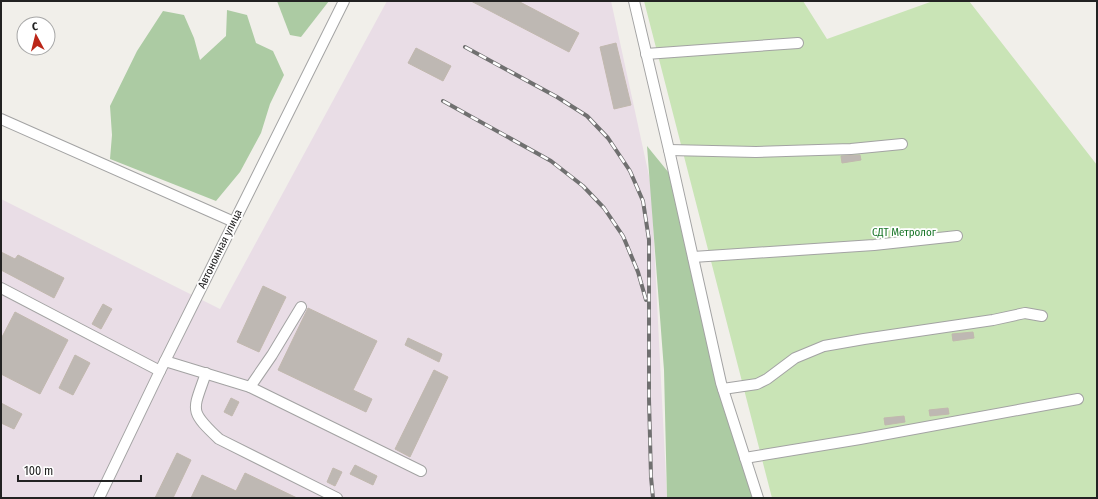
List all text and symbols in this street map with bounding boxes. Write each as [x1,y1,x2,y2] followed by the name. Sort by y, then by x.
[16,16,56,56] north arrow
[31,20,39,33] text: С
[195,207,245,291] street label: Автономная улица
[872,226,937,239] park label: СДТ Метролог
[18,457,141,483] scale bar
[24,464,53,478] text: 100 m

